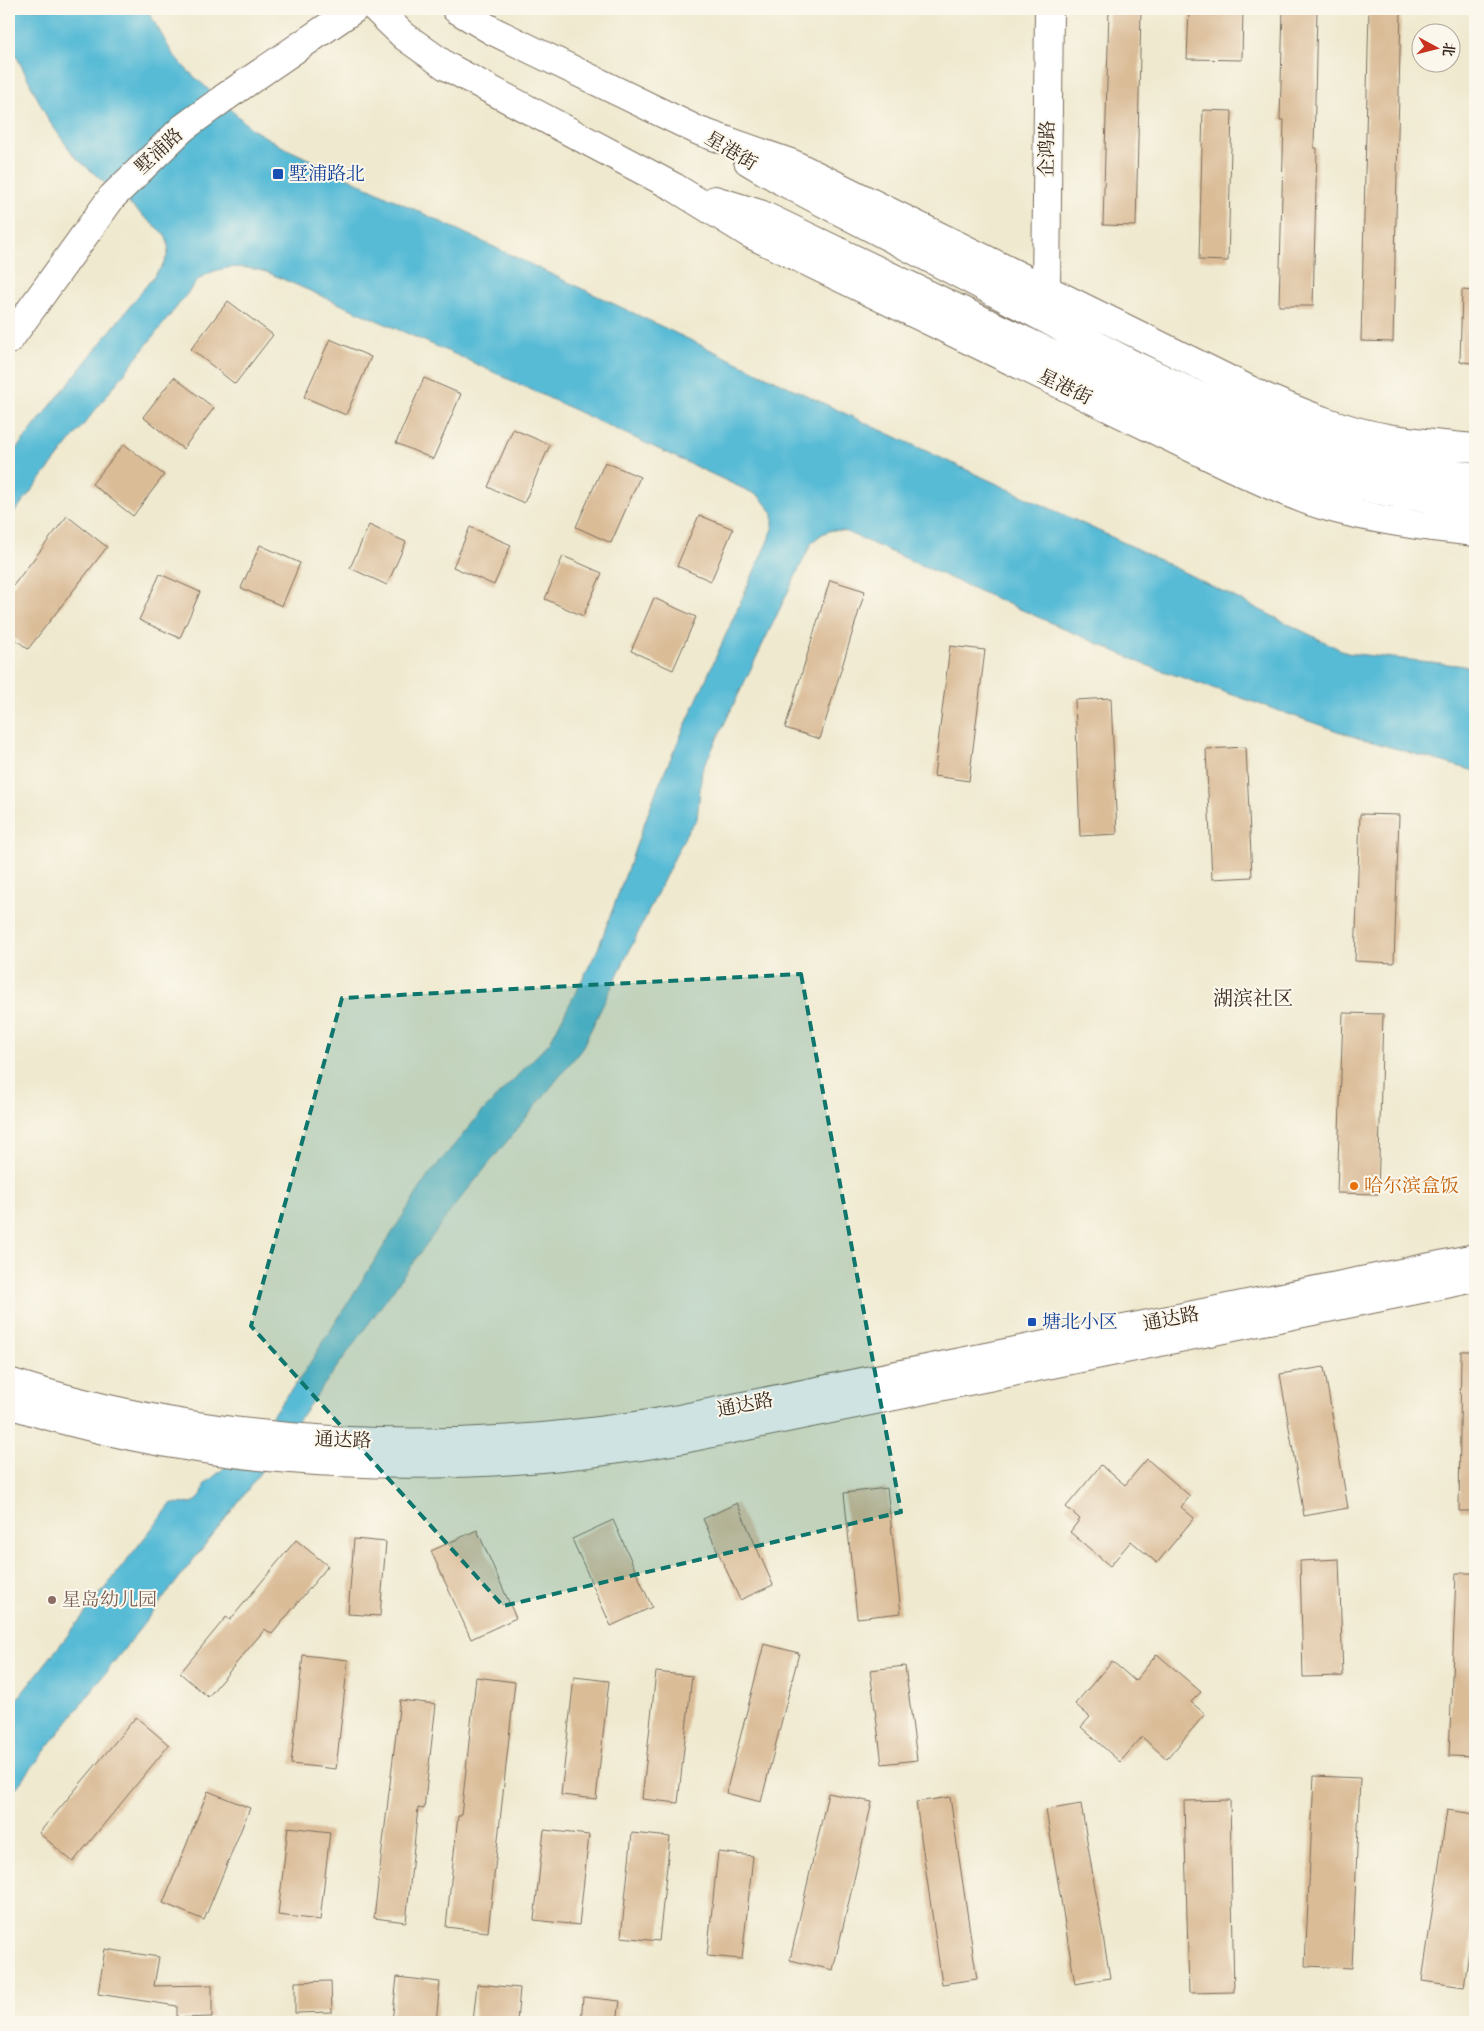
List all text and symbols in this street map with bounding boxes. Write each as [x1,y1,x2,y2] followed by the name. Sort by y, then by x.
[1412,22,1462,72] north arrow
[1438,41,1458,58] text: 北
[1035,120,1059,178] street label: 企鸿路
[130,123,188,179] street label: 墅浦路
[700,126,762,176] street label: 星港街
[289,162,365,186] place label: 墅浦路北
[271,167,285,181] marker: 墅浦路北
[1034,364,1096,410] street label: 星港街
[1213,987,1293,1012] district label: 湖滨社区
[1364,1174,1459,1198] place label: 哈尔滨盒饭
[1348,1180,1360,1192] marker: 哈尔滨盒饭
[1141,1302,1201,1336] street label: 通达路
[1042,1310,1118,1334] place label: 塘北小区
[1026,1316,1038,1328] marker: 塘北小区
[715,1388,775,1422] street label: 通达路
[314,1427,372,1453] street label: 通达路
[62,1588,157,1612] place label: 星岛幼儿园
[46,1594,58,1606] marker: 星岛幼儿园

